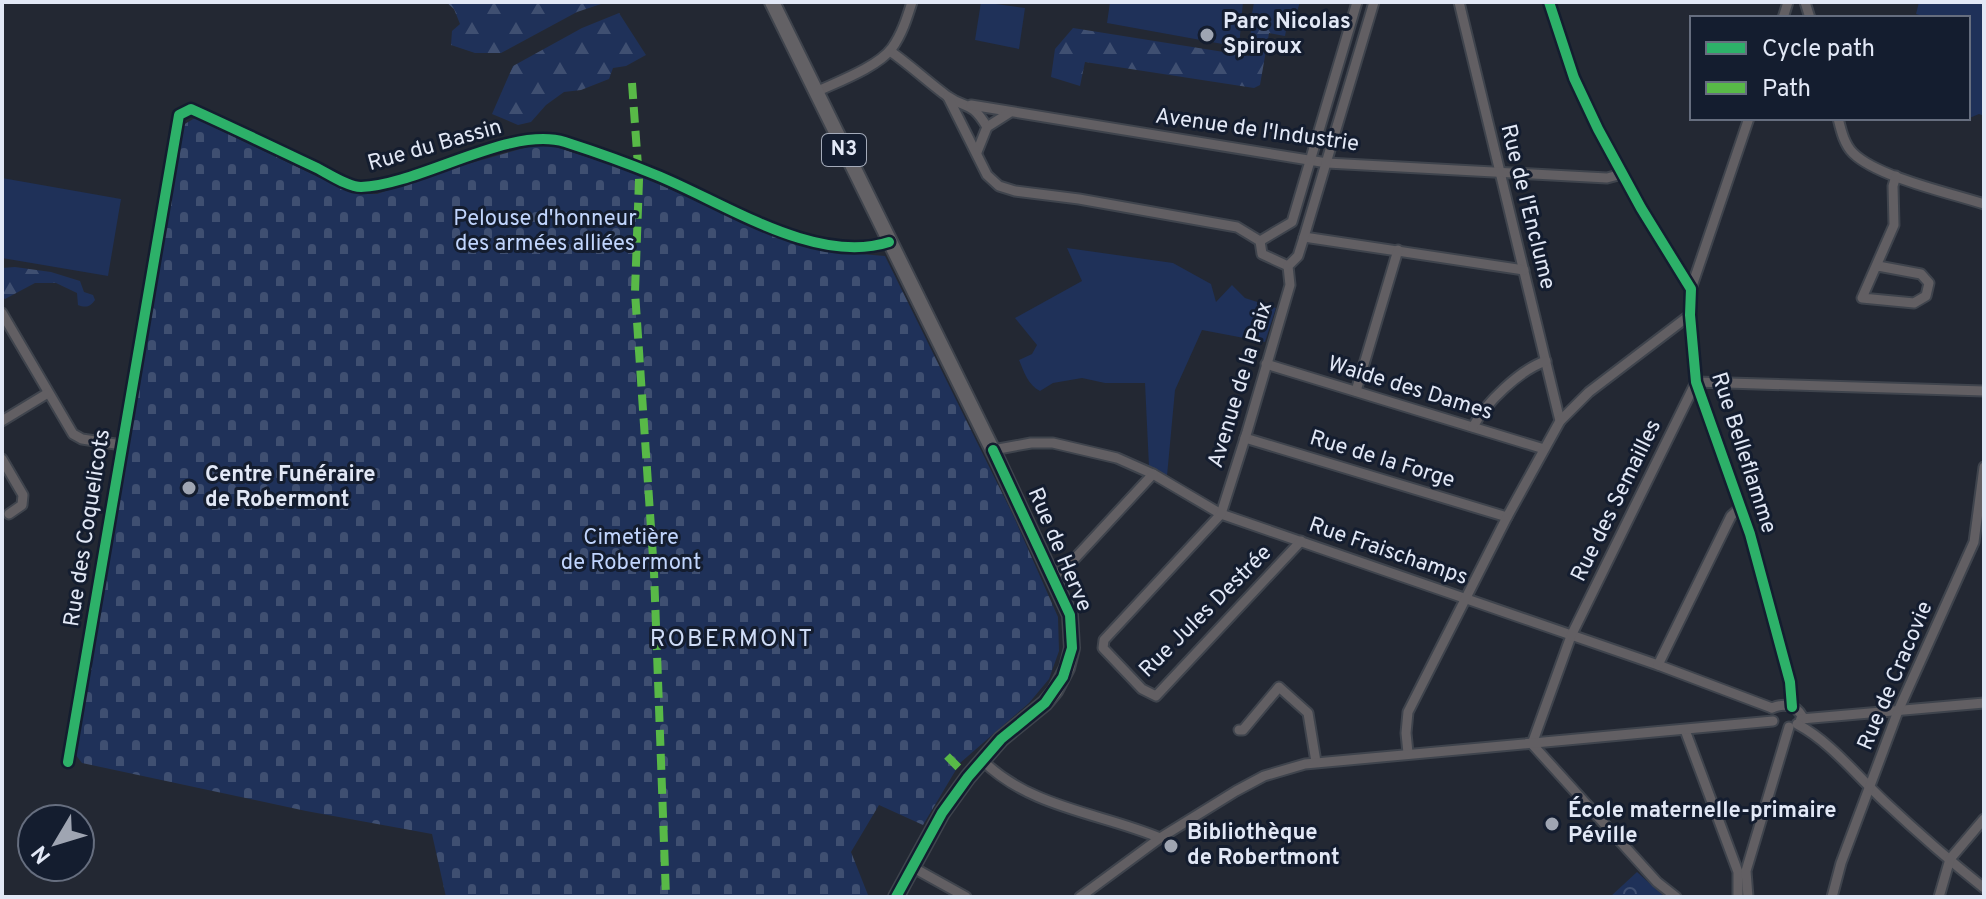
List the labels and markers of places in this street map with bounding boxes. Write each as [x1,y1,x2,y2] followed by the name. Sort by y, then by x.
[1223,9,1351,61] place label: Parc Nicolas Spiroux
[1198,26,1216,44] marker: Parc Nicolas Spiroux
[205,462,376,514] place label: Centre Funéraire de Robermont
[180,479,198,497] marker: Centre Funéraire de Robermont
[1568,796,1836,850] place label: École maternelle-primaire Péville
[1543,815,1561,833] marker: École maternelle-primaire Péville
[1187,820,1340,872] place label: Bibliothèque de Robertmont
[1162,837,1180,855] marker: Bibliothèque de Robertmont

